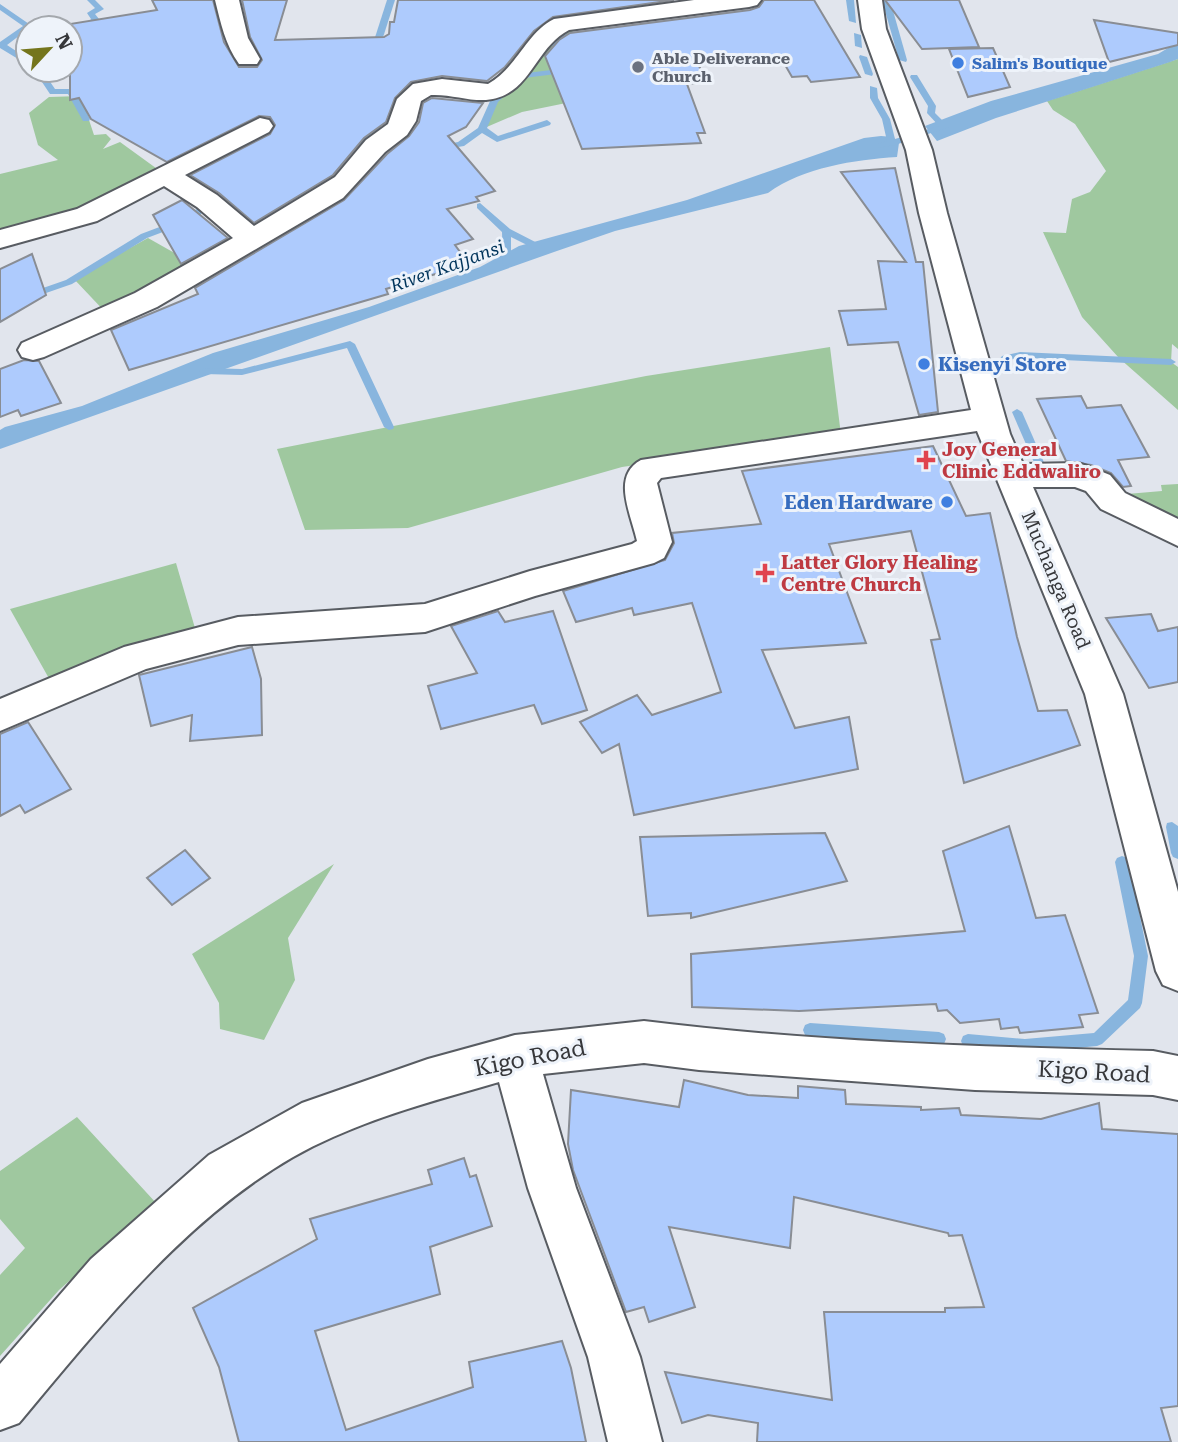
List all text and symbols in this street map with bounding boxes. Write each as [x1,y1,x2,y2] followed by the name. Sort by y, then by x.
[14,14,84,84] north arrow
[50,30,78,54] text: N
[652,49,790,86] place label: Able Deliverance Church
[972,54,1107,73] place label: Salim's Boutique
[950,55,966,71] marker: Salim's Boutique
[630,59,646,75] marker: Able Deliverance Church
[386,236,507,297] water label: River Kajjansi
[938,353,1067,376] place label: Kisenyi Store
[916,356,932,372] marker: Kisenyi Store
[942,438,1101,483] place label: Joy General Clinic Eddwaliro
[916,450,936,470] marker: Joy General Clinic Eddwaliro
[784,491,933,514] place label: Eden Hardware
[939,494,955,510] marker: Eden Hardware
[1017,508,1095,652] street label: Muchanga Road
[781,551,978,596] place label: Latter Glory Healing Centre Church
[755,563,775,583] marker: Latter Glory Healing Centre Church
[472,1034,588,1082] street label: Kigo Road
[1037,1056,1151,1088] street label: Kigo Road

